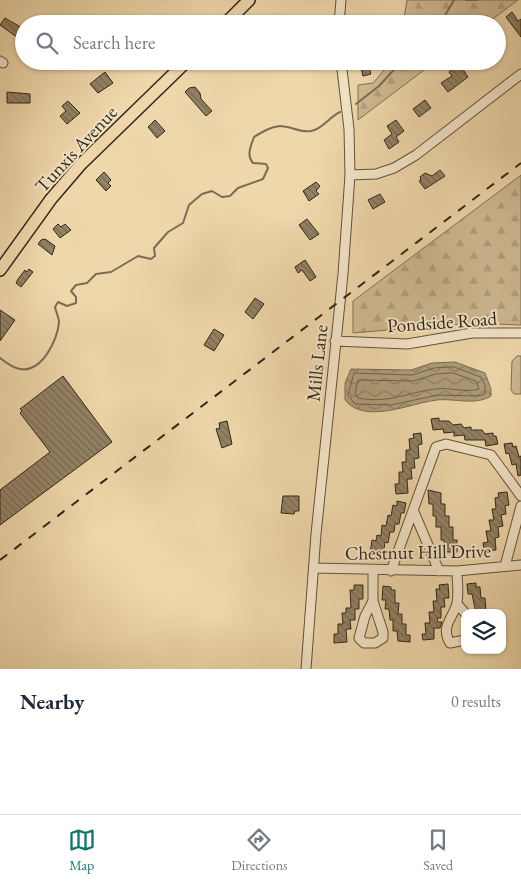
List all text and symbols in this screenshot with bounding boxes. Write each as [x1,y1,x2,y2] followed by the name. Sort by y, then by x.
[15,15,506,70] search box
[33,29,61,57] icon: search
[73,30,155,55] text: Search here
[29,100,123,198] street label: Tunxis Avenue
[386,306,498,338] street label: Pondside Road
[301,323,333,403] street label: Mills Lane
[345,538,491,566] street label: Chestnut Hill Drive
[461,609,506,654] map controls
[461,609,506,654] button: layers
[20,688,84,715] text: Nearby
[451,691,501,712] text: 0 results
[68,826,96,874] tab: Map
[231,826,288,874] tab: Directions
[423,826,453,874] tab: Saved

